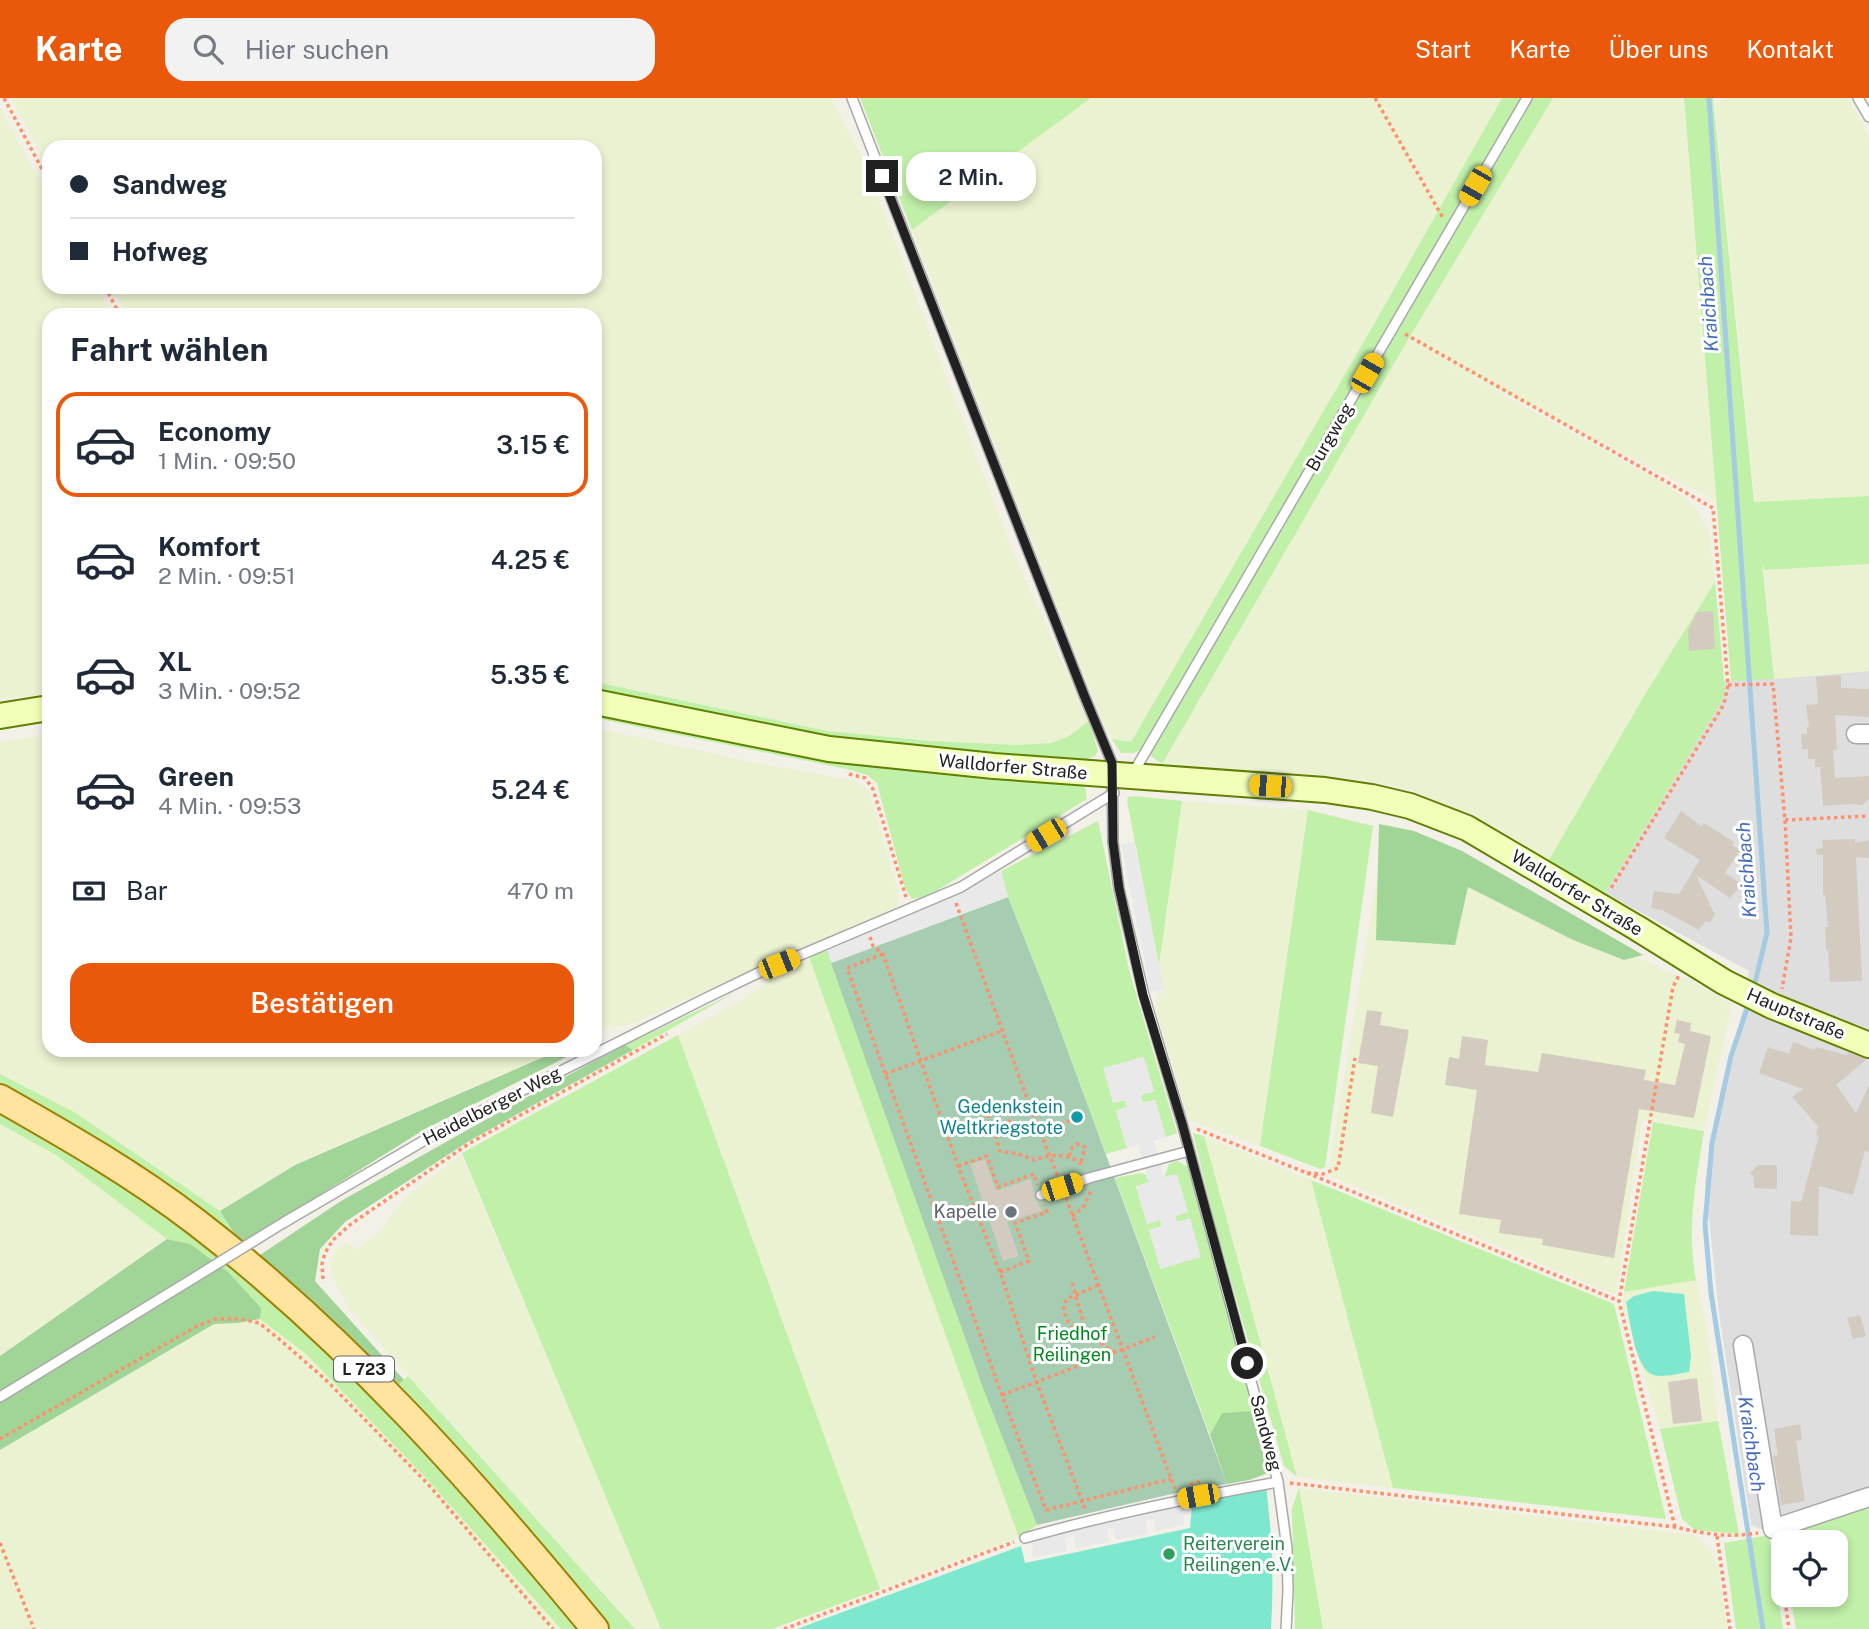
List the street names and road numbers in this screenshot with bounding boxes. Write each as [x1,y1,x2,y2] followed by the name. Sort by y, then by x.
[1302,399,1358,475] street label: Burgweg
[938,750,1088,783] street label: Walldorfer Straße
[1508,845,1647,940] street label: Walldorfer Straße
[1744,983,1849,1044] street label: Hauptstraße
[419,1062,564,1149] street label: Heidelberger Weg
[334,1357,394,1382] road number: L 723
[1246,1392,1287,1473] street label: Sandweg

